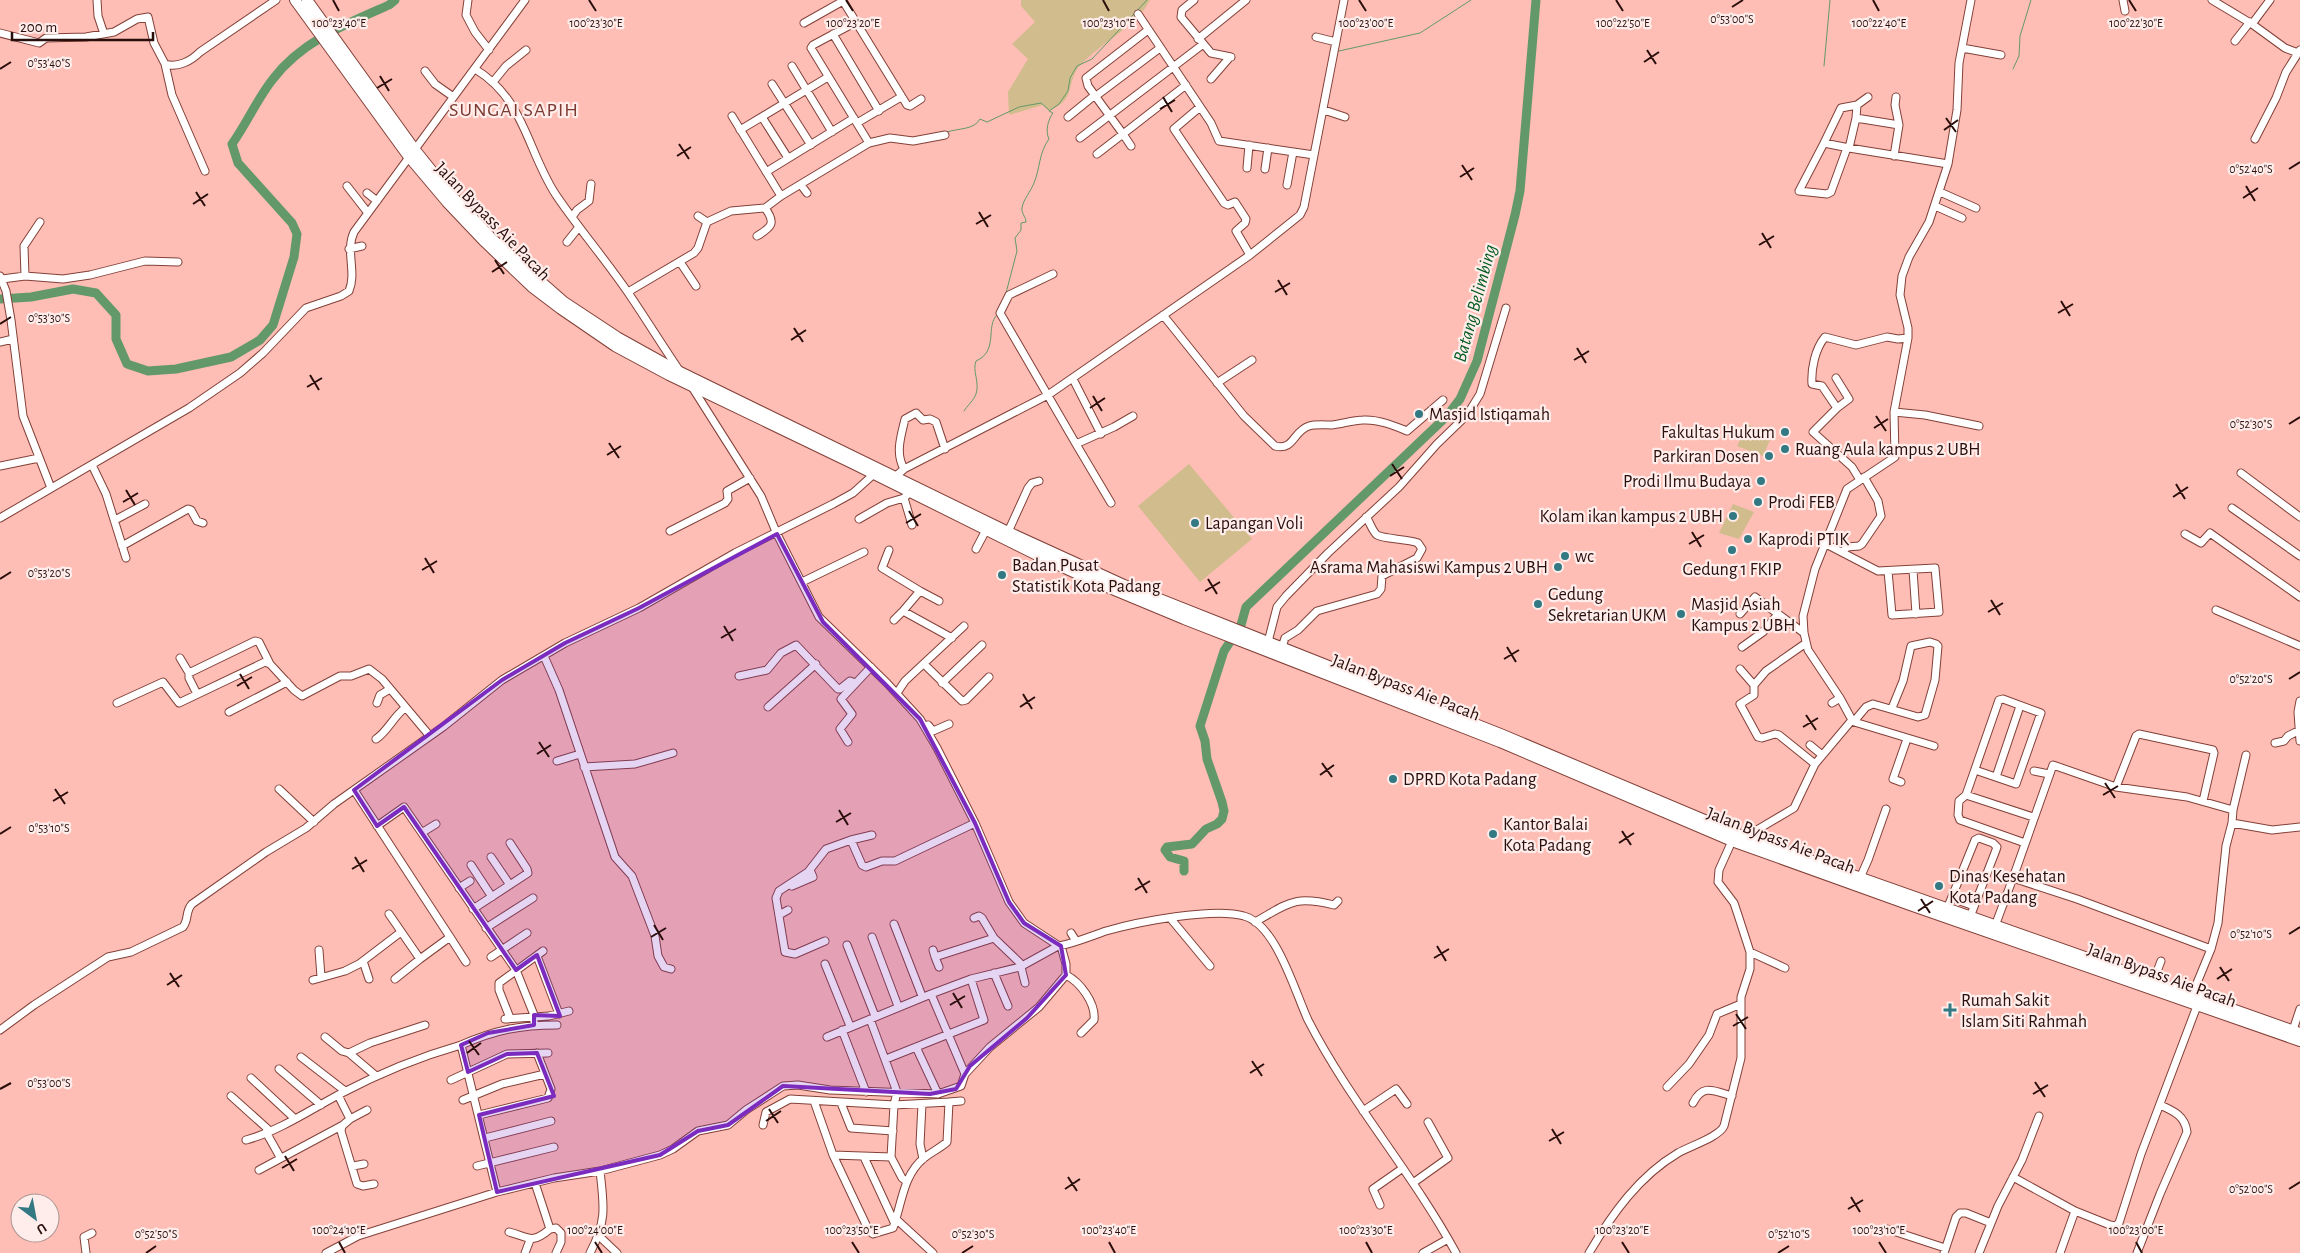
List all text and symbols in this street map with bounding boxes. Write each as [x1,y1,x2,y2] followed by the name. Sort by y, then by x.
[12,10,154,42] scale bar
[1710,13,1754,25] text: 0°53'00"S
[312,17,366,29] text: 100°23'40"E
[569,17,623,29] text: 100°23'30"E
[826,17,880,29] text: 100°23'20"E
[1083,17,1135,29] text: 100°23'10"E
[1339,17,1393,29] text: 100°23'00"E
[1596,17,1650,29] text: 100°22'50"E
[1852,17,1906,29] text: 100°22'40"E
[2109,17,2163,29] text: 100°22'30"E
[20,20,57,35] text: 200 m
[28,57,71,69] text: 0°53'40"S
[449,100,579,120] district label: SUNGAI SAPIH
[431,159,553,284] street label: Jalan Bypass Aie Pacah
[2229,163,2273,175] text: 0°52'40"S
[1451,242,1500,364] water label: Batang Belimbing
[28,312,70,324] text: 0°53'30"S
[1429,406,1550,424] place label: Masjid Istiqamah
[1413,408,1425,420] marker: Masjid Istiqamah
[2230,418,2273,430] text: 0°52'30"S
[1661,424,1775,442] place label: Fakultas Hukum
[1779,426,1791,438] marker: Fakultas Hukum
[1795,441,1981,459] place label: Ruang Aula kampus 2 UBH
[1779,443,1791,455] marker: Ruang Aula kampus 2 UBH
[1653,448,1759,466] place label: Parkiran Dosen
[1763,450,1775,462] marker: Parkiran Dosen
[1623,473,1751,491] place label: Prodi Ilmu Budaya
[1755,475,1767,487] marker: Prodi Ilmu Budaya
[1768,494,1835,512] place label: Prodi FEB
[1752,496,1764,508] marker: Prodi FEB
[1539,508,1723,526] place label: Kolam ikan kampus 2 UBH
[1727,510,1739,522] marker: Kolam ikan kampus 2 UBH
[1205,515,1303,533] place label: Lapangan Voli
[1189,517,1201,529] marker: Lapangan Voli
[1758,531,1849,549] place label: Kaprodi PTIK
[1742,533,1754,545] marker: Kaprodi PTIK
[1726,544,1738,556] marker: Gedung 1 FKIP
[1575,548,1594,566] place label: wc
[1559,550,1571,562] marker: wc
[1012,557,1161,596] place label: Badan Pusat Statistik Kota Padang
[1310,559,1548,577] place label: Asrama Mahasiswi Kampus 2 UBH
[1552,561,1564,573] marker: Asrama Mahasiswi Kampus 2 UBH
[1682,561,1782,579] place label: Gedung 1 FKIP
[28,567,71,579] text: 0°53'20"S
[996,569,1008,581] marker: Badan Pusat Statistik Kota Padang
[1548,586,1667,625] place label: Gedung Sekretarian UKM
[1691,596,1796,635] place label: Masjid Asiah Kampus 2 UBH
[1532,598,1544,610] marker: Gedung Sekretarian UKM
[1675,608,1687,620] marker: Masjid Asiah Kampus 2 UBH
[1329,651,1482,724] street label: Jalan Bypass Aie Pacah
[2229,673,2273,685] text: 0°52'20"S
[1403,771,1537,789] place label: DPRD Kota Padang
[1387,773,1399,785] marker: DPRD Kota Padang
[1704,804,1857,877] street label: Jalan Bypass Aie Pacah
[1503,816,1591,855] place label: Kantor Balai Kota Padang
[28,822,70,834] text: 0°53'10"S
[1487,828,1499,840] marker: Kantor Balai Kota Padang
[1949,868,2066,907] place label: Dinas Kesehatan Kota Padang
[1933,880,1945,892] marker: Dinas Kesehatan Kota Padang
[2230,928,2272,940] text: 0°52'10"S
[2085,941,2239,1011] street label: Jalan Bypass Aie Pacah
[1961,992,2087,1031] place label: Rumah Sakit Islam Siti Rahmah
[1943,1003,1957,1017] marker: Rumah Sakit Islam Siti Rahmah
[27,1077,71,1089] text: 0°53'00"S
[2229,1183,2273,1195] text: 0°52'00"S
[10,1193,60,1243] north arrow
[34,1220,49,1237] text: U
[312,1224,366,1236] text: 100°24'10"E
[567,1224,623,1236] text: 100°24'00"E
[825,1224,879,1236] text: 100°23'50"E
[1082,1224,1136,1236] text: 100°23'40"E
[1339,1224,1393,1236] text: 100°23'30"E
[1595,1224,1649,1236] text: 100°23'20"E
[1853,1224,1905,1236] text: 100°23'10"E
[2109,1224,2163,1236] text: 100°23'00"E
[135,1228,178,1240] text: 0°52'50"S
[952,1228,995,1240] text: 0°52'30"S
[1768,1228,1810,1240] text: 0°52'10"S

